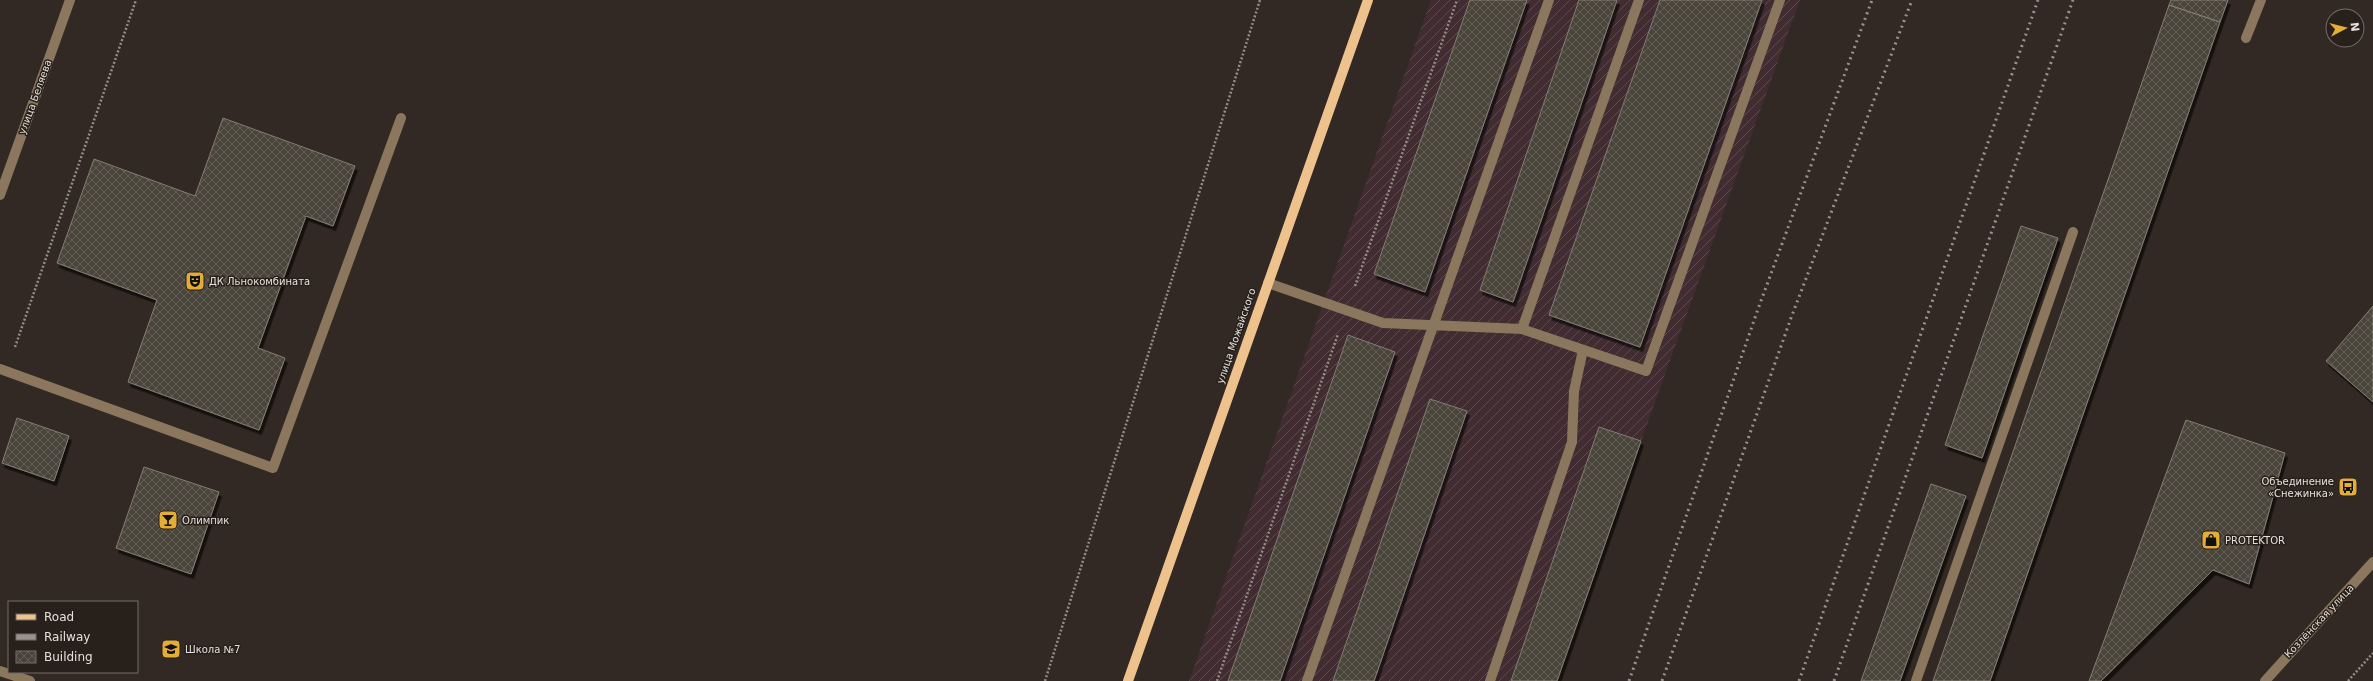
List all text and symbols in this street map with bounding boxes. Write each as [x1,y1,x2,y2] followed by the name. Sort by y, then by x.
[2325,8,2365,48] north arrow
[2347,21,2361,32] text: N
[16,58,54,136] street label: улица Беляева
[184,270,206,292] theatre icon: ДК Льнокомбината
[209,276,310,287] place label: ДК Льнокомбината
[1214,287,1258,385] street label: улица Можайского
[2261,476,2334,499] place label: Объединение «Снежинка»
[2337,476,2359,498] bus stop icon: Объединение «Снежинка»
[157,509,179,531] bar icon: Олимпик
[182,515,229,526] place label: Олимпик
[2200,529,2222,551] shop icon: PROTEKTOR
[2225,535,2285,546] place label: PROTEKTOR
[2282,582,2356,660] street label: Козлёнская улица
[8,601,138,673] legend
[44,610,74,624] text: Road
[44,630,90,644] text: Railway
[160,638,182,660] school or university icon: Школа №7
[185,644,240,655] place label: Школа №7
[44,650,93,664] text: Building

